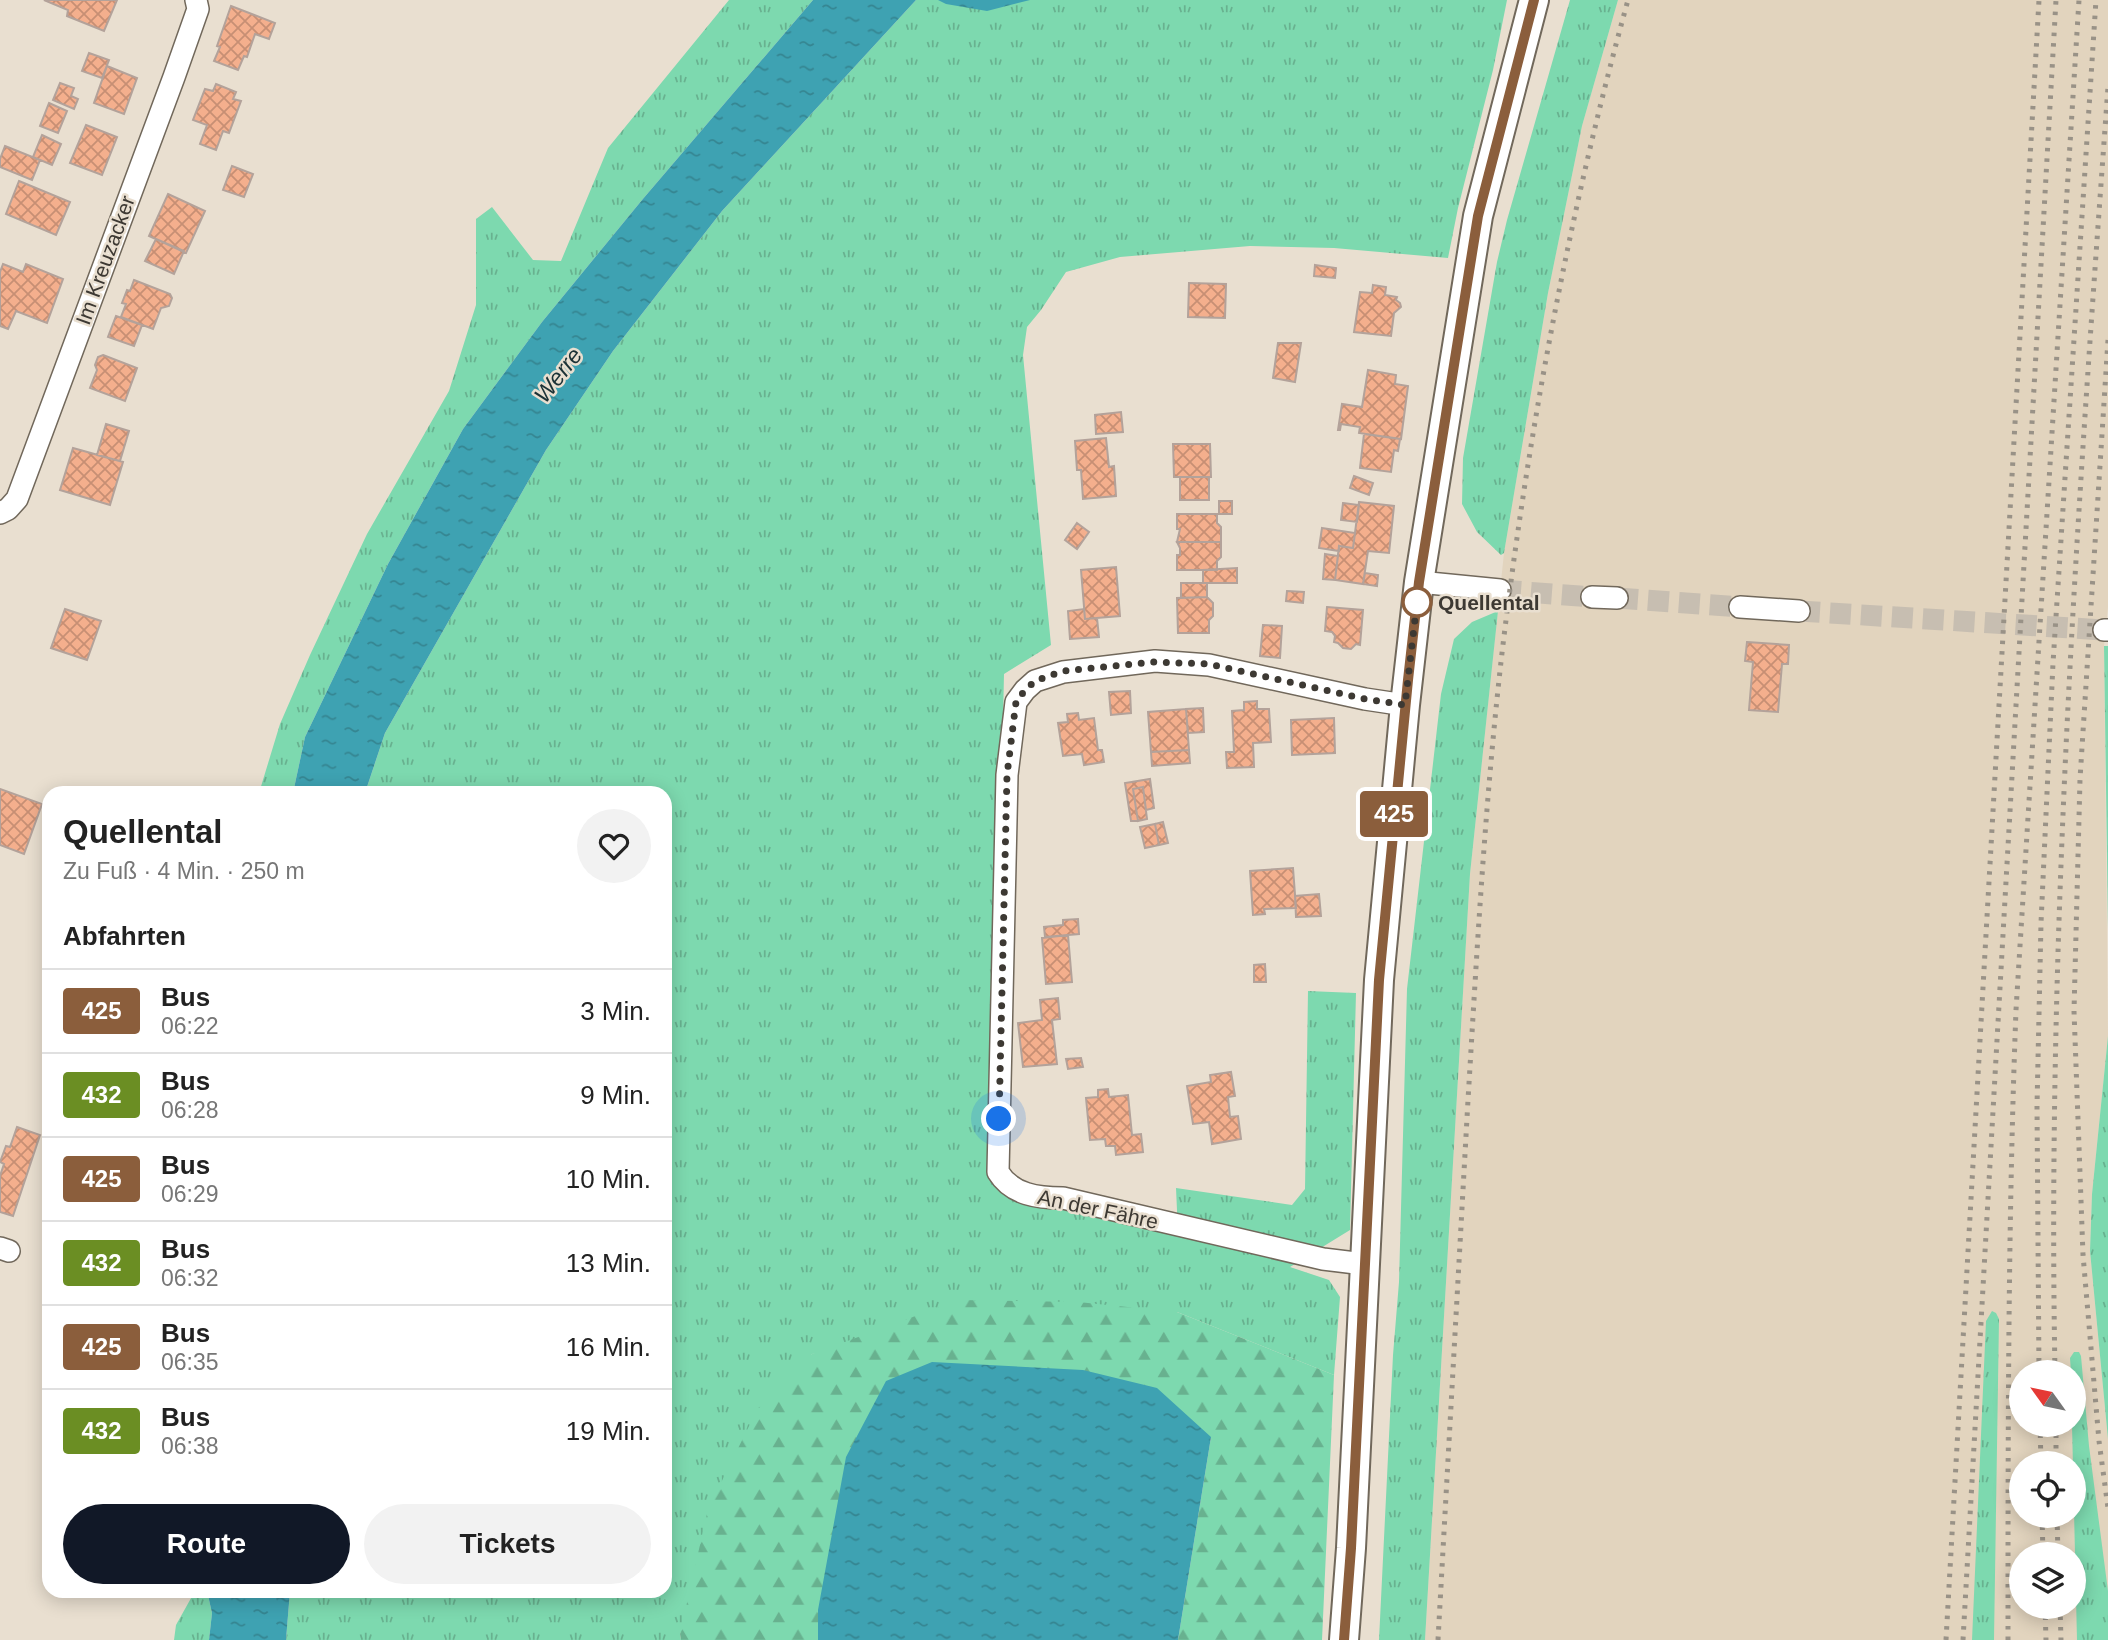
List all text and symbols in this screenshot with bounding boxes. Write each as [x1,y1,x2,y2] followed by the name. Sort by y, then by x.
[71,192,139,328] street label: Im Kreuzacker
[529,342,587,408] water label: Werre
[1402,587,1432,617] marker: Quellental
[1438,591,1540,614] place label: Quellental
[1354,791,1434,837] line badge: 425
[1374,800,1414,827] text: 425
[577,809,651,883] button: heart
[63,813,223,850] text: Quellental
[63,858,305,884] text: Zu Fuß · 4 Min. · 250 m
[63,921,186,951] text: Abfahrten
[161,982,210,1012] text: Bus
[580,996,651,1026] text: 3 Min.
[81,997,122,1024] text: 425
[161,1013,219,1039] text: 06:22
[161,1066,210,1096] text: Bus
[580,1080,651,1110] text: 9 Min.
[81,1081,122,1108] text: 432
[161,1097,219,1123] text: 06:28
[981,1101,1016,1136] your location
[161,1150,210,1180] text: Bus
[566,1164,651,1194] text: 10 Min.
[81,1165,122,1192] text: 425
[161,1181,219,1207] text: 06:29
[1036,1185,1160,1233] street label: An der Fähre
[161,1234,210,1264] text: Bus
[566,1248,651,1278] text: 13 Min.
[81,1249,122,1276] text: 432
[161,1265,219,1291] text: 06:32
[161,1318,210,1348] text: Bus
[566,1332,651,1362] text: 16 Min.
[81,1333,122,1360] text: 425
[161,1349,219,1375] text: 06:35
[2009,1360,2086,1437] north arrow
[2009,1360,2086,1619] map controls
[161,1402,210,1432] text: Bus
[566,1416,651,1446] text: 19 Min.
[81,1417,122,1444] text: 432
[161,1433,219,1459] text: 06:38
[2009,1451,2086,1528] button: locate
[63,1504,350,1584] button: Route
[364,1504,651,1584] button: Tickets
[2009,1542,2086,1619] button: layers

